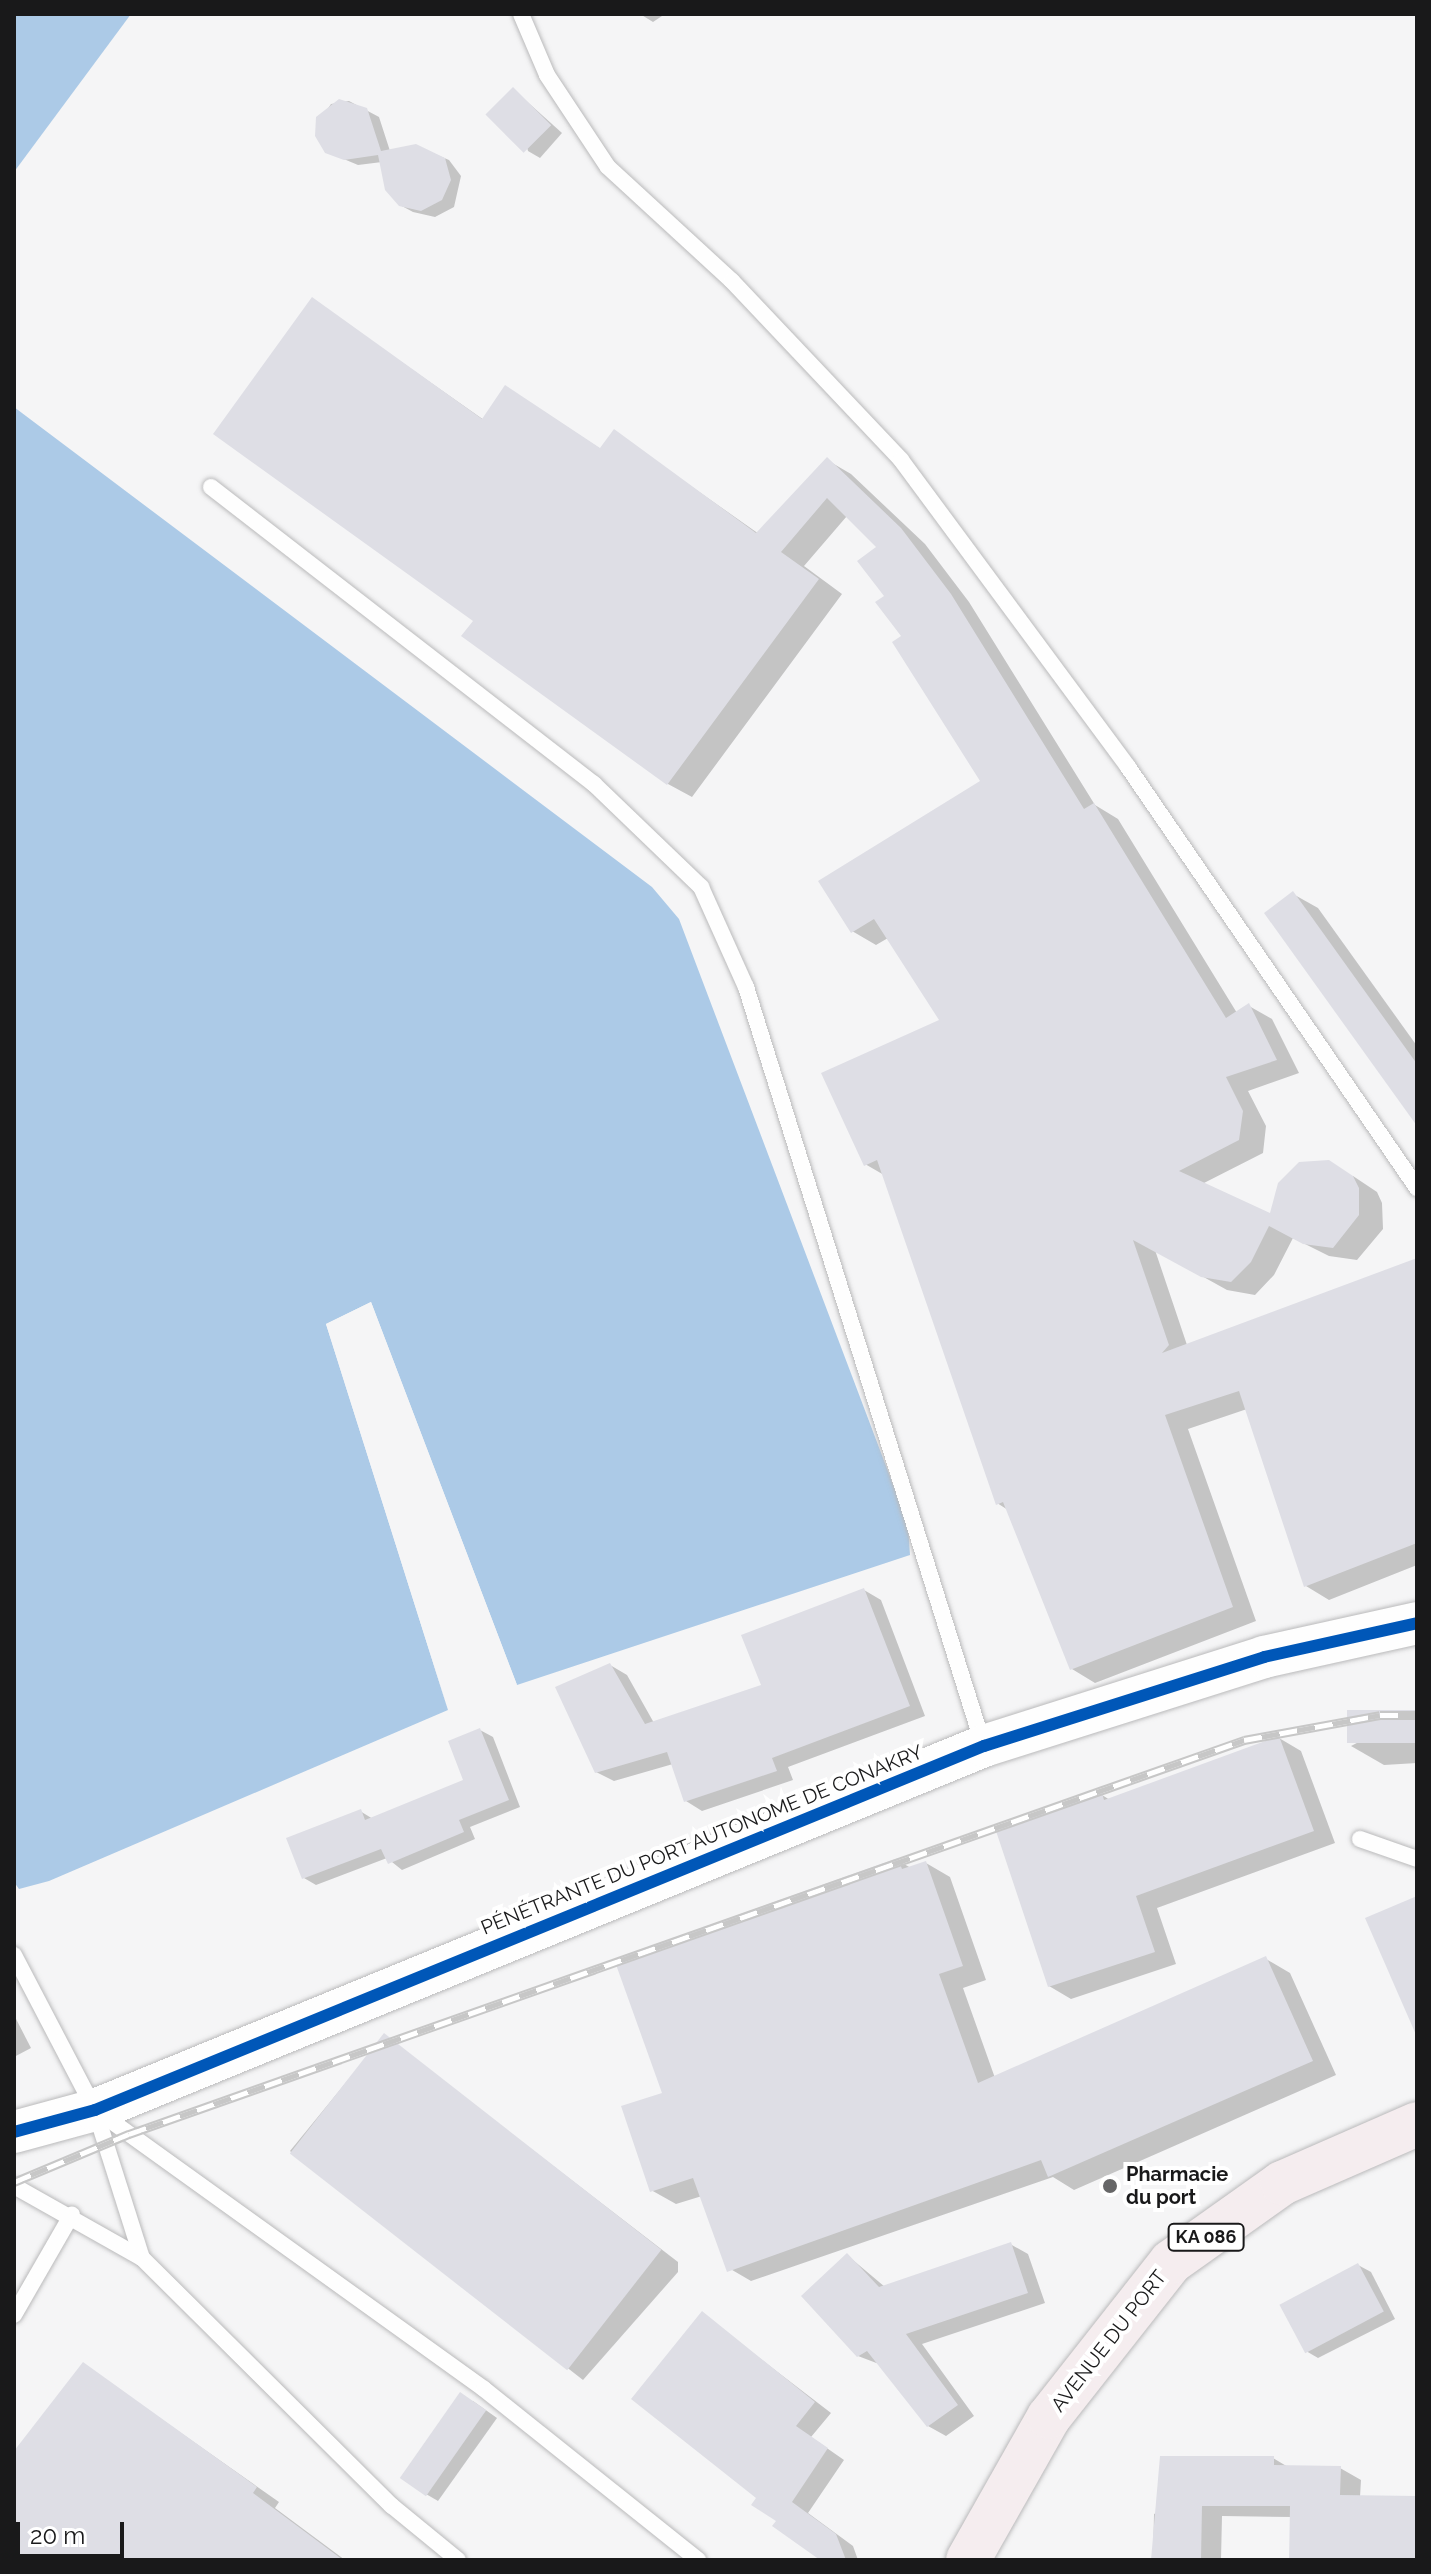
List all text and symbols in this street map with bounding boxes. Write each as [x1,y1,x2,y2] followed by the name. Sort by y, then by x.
[477,1740,927,1940] street label: PÉNÉTRANTE DU PORT AUTONOME DE CONAKRY
[1126,2162,1228,2209] place label: Pharmacie du port
[1101,2177,1119,2195] marker: Pharmacie du port
[1166,2223,1246,2251] road number: KA 086
[1046,2265,1172,2417] street label: AVENUE DU PORT
[20,2506,128,2556] scale bar
[30,2521,85,2550] text: 20 m

